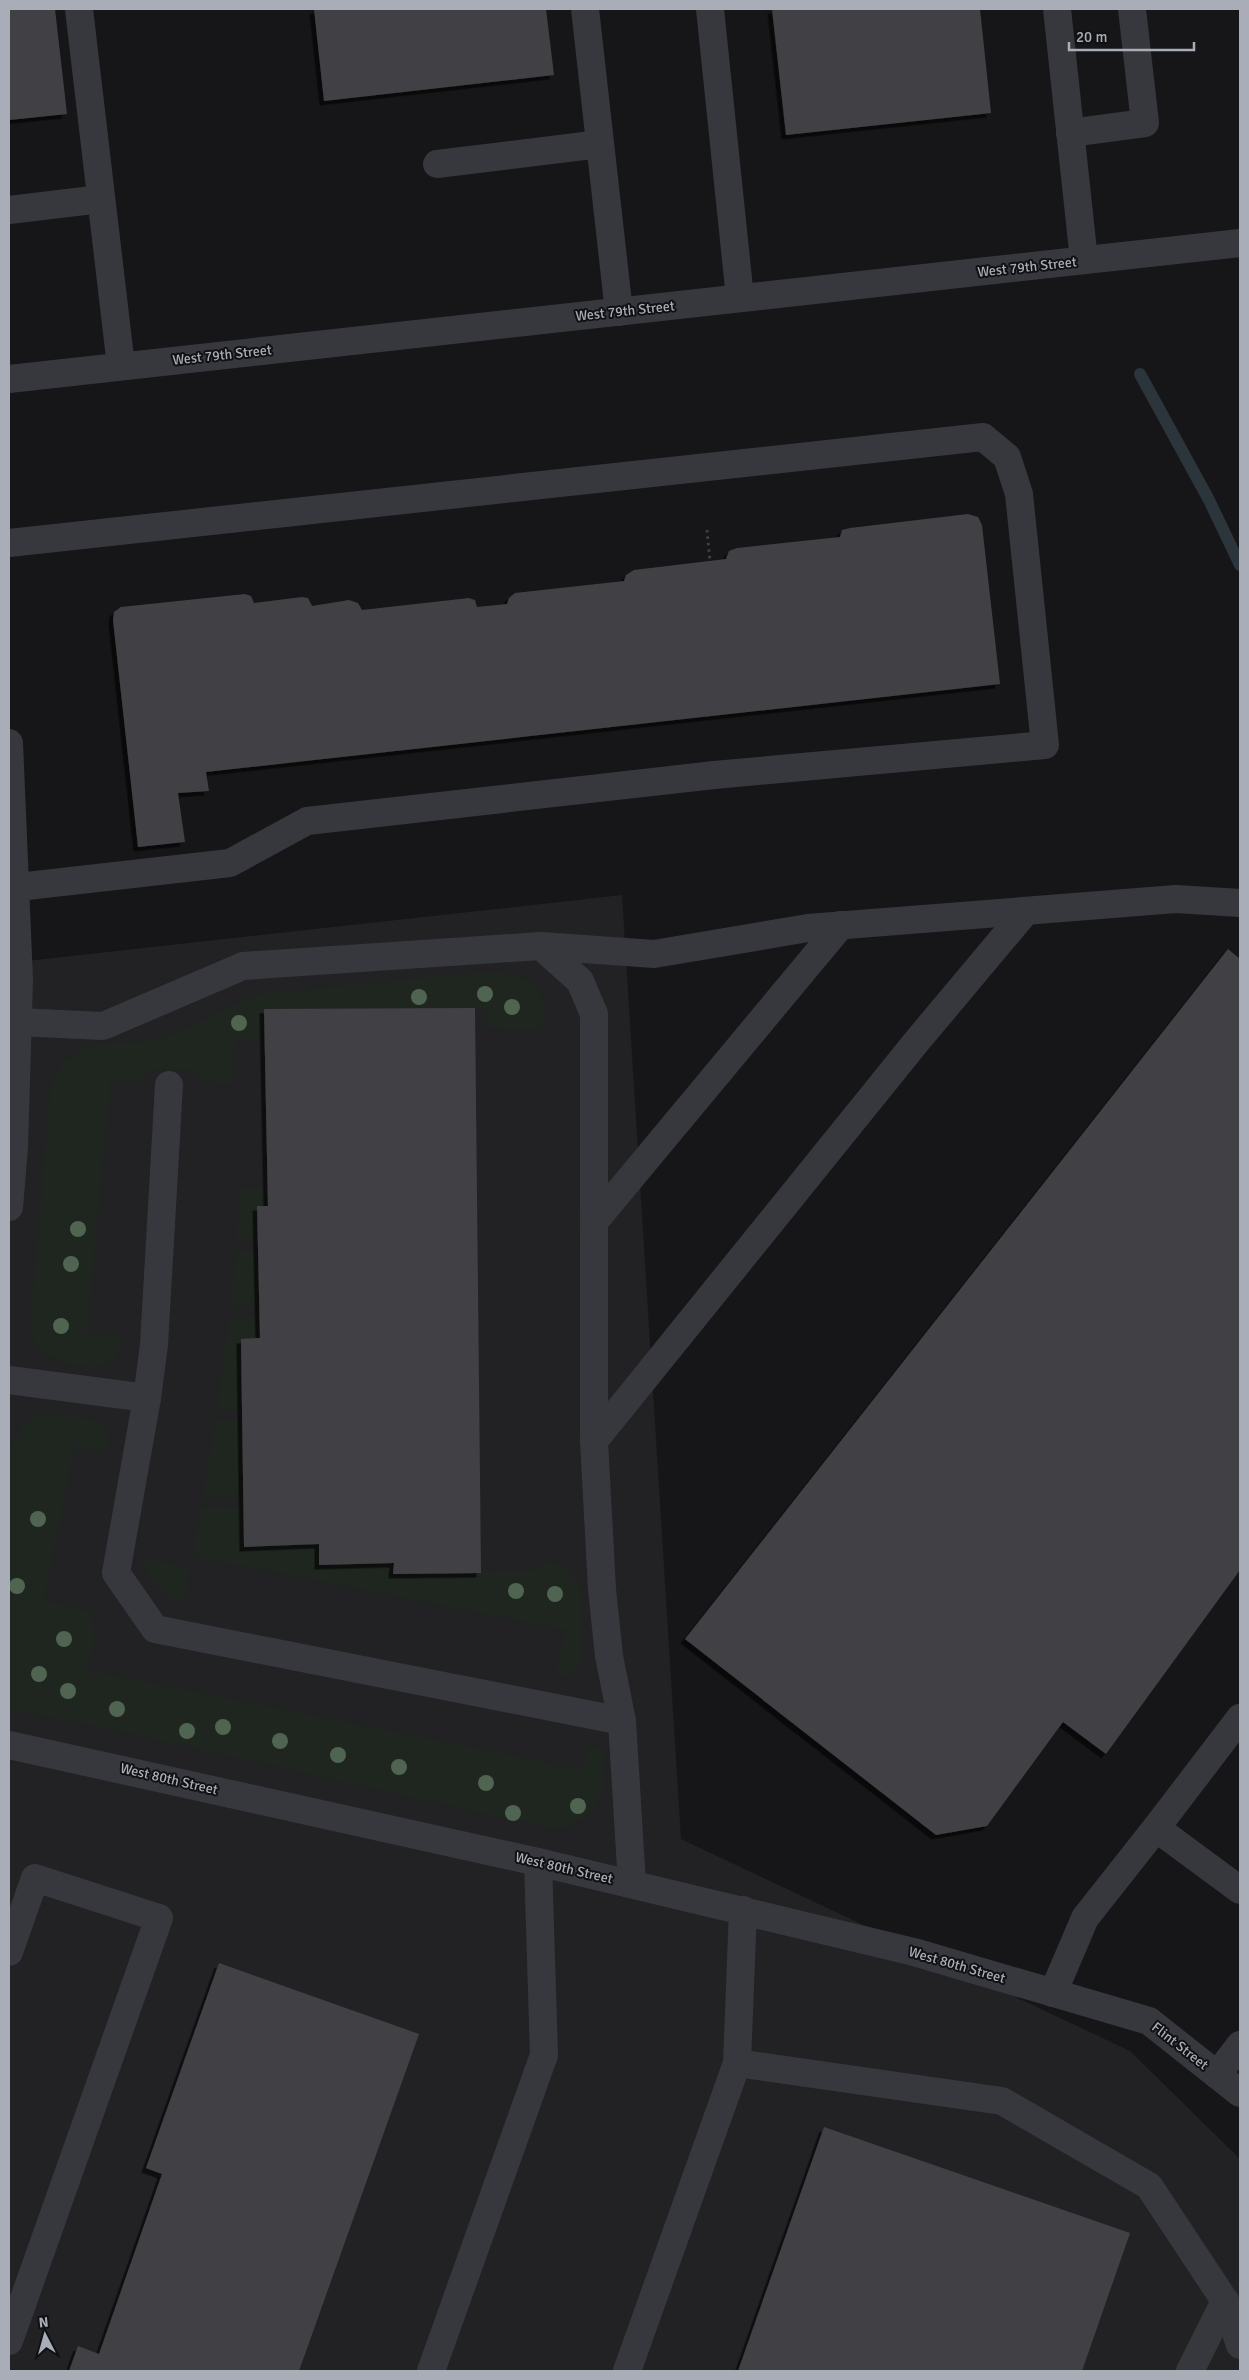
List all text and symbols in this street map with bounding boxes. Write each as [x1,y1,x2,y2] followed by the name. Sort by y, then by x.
[1069,20,1194,52] scale bar
[1076,28,1107,46] text: 20 m
[977,253,1078,281] street label: West 79th Street
[575,297,676,325] street label: West 79th Street
[172,341,273,369] street label: West 79th Street
[119,1760,220,1799] street label: West 80th Street
[514,1849,615,1888] street label: West 80th Street
[907,1943,1007,1987] street label: West 80th Street
[1148,2019,1212,2073] street label: Flint Street
[20,2310,70,2360] north arrow
[38,2314,49,2332] text: N

